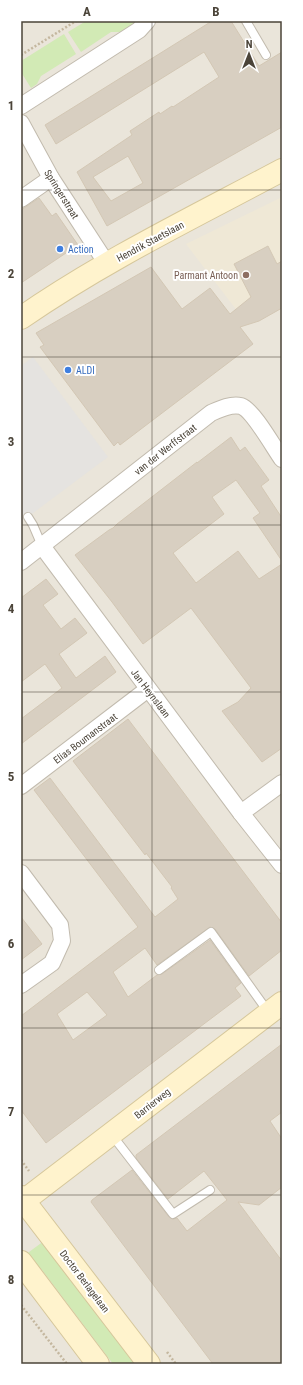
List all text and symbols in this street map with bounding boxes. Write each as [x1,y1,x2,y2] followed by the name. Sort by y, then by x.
[83,4,91,19] text: A
[212,4,220,19] text: B
[229,34,269,74] north arrow
[246,38,253,51] text: N
[8,98,14,113] text: 1
[42,168,81,221] street label: Springerstraat
[115,219,186,264] street label: Hendrik Staetslaan
[55,244,65,254] marker: Action
[68,244,94,255] place label: Action
[8,266,15,281] text: 2
[174,270,238,281] place label: Parmant Antoon
[241,270,251,280] marker: Parmant Antoon
[63,365,73,375] marker: ALDI
[76,365,95,376] place label: ALDI
[132,422,199,477] street label: van der Werffstraat
[8,434,14,449] text: 3
[8,601,15,616] text: 4
[129,667,172,720] street label: Jan Heynslaan
[51,711,119,766] street label: Elias Boumanstraat
[8,769,15,784] text: 5
[8,936,15,951] text: 6
[132,1086,173,1121] street label: Barrierweg
[8,1104,15,1119] text: 7
[58,1248,112,1315] street label: Doctor Berlagelaan
[8,1272,14,1287] text: 8

